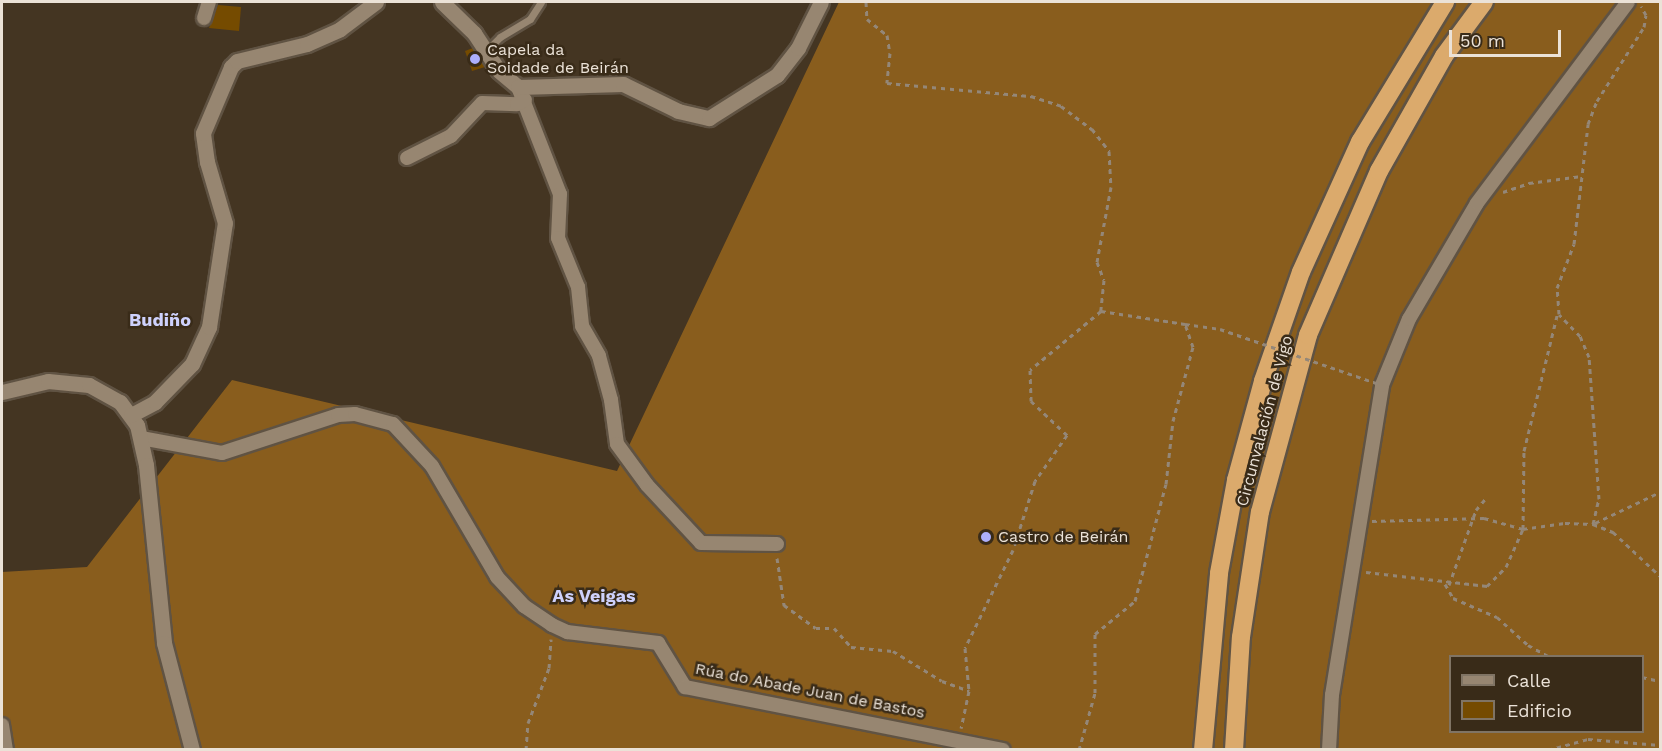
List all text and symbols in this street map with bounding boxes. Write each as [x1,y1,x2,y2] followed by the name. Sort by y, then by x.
[1452,18,1564,56] scale bar
[1460,30,1505,51] text: 50 m
[487,40,629,78] place label: Capela da Soidade de Beirán
[468,52,482,66] marker: Capela da Soidade de Beirán
[129,309,191,331] district label: Budiño
[1233,333,1297,509] street label: Circunvalación de Vigo
[998,527,1128,547] place label: Castro de Beirán
[979,530,993,544] marker: Castro de Beirán
[552,585,636,607] district label: As Veigas
[1449,655,1644,733] legend
[693,659,927,723] street label: Rúa do Abade Juan de Bastos
[1507,670,1551,691] text: Calle
[1507,700,1572,721] text: Edificio

